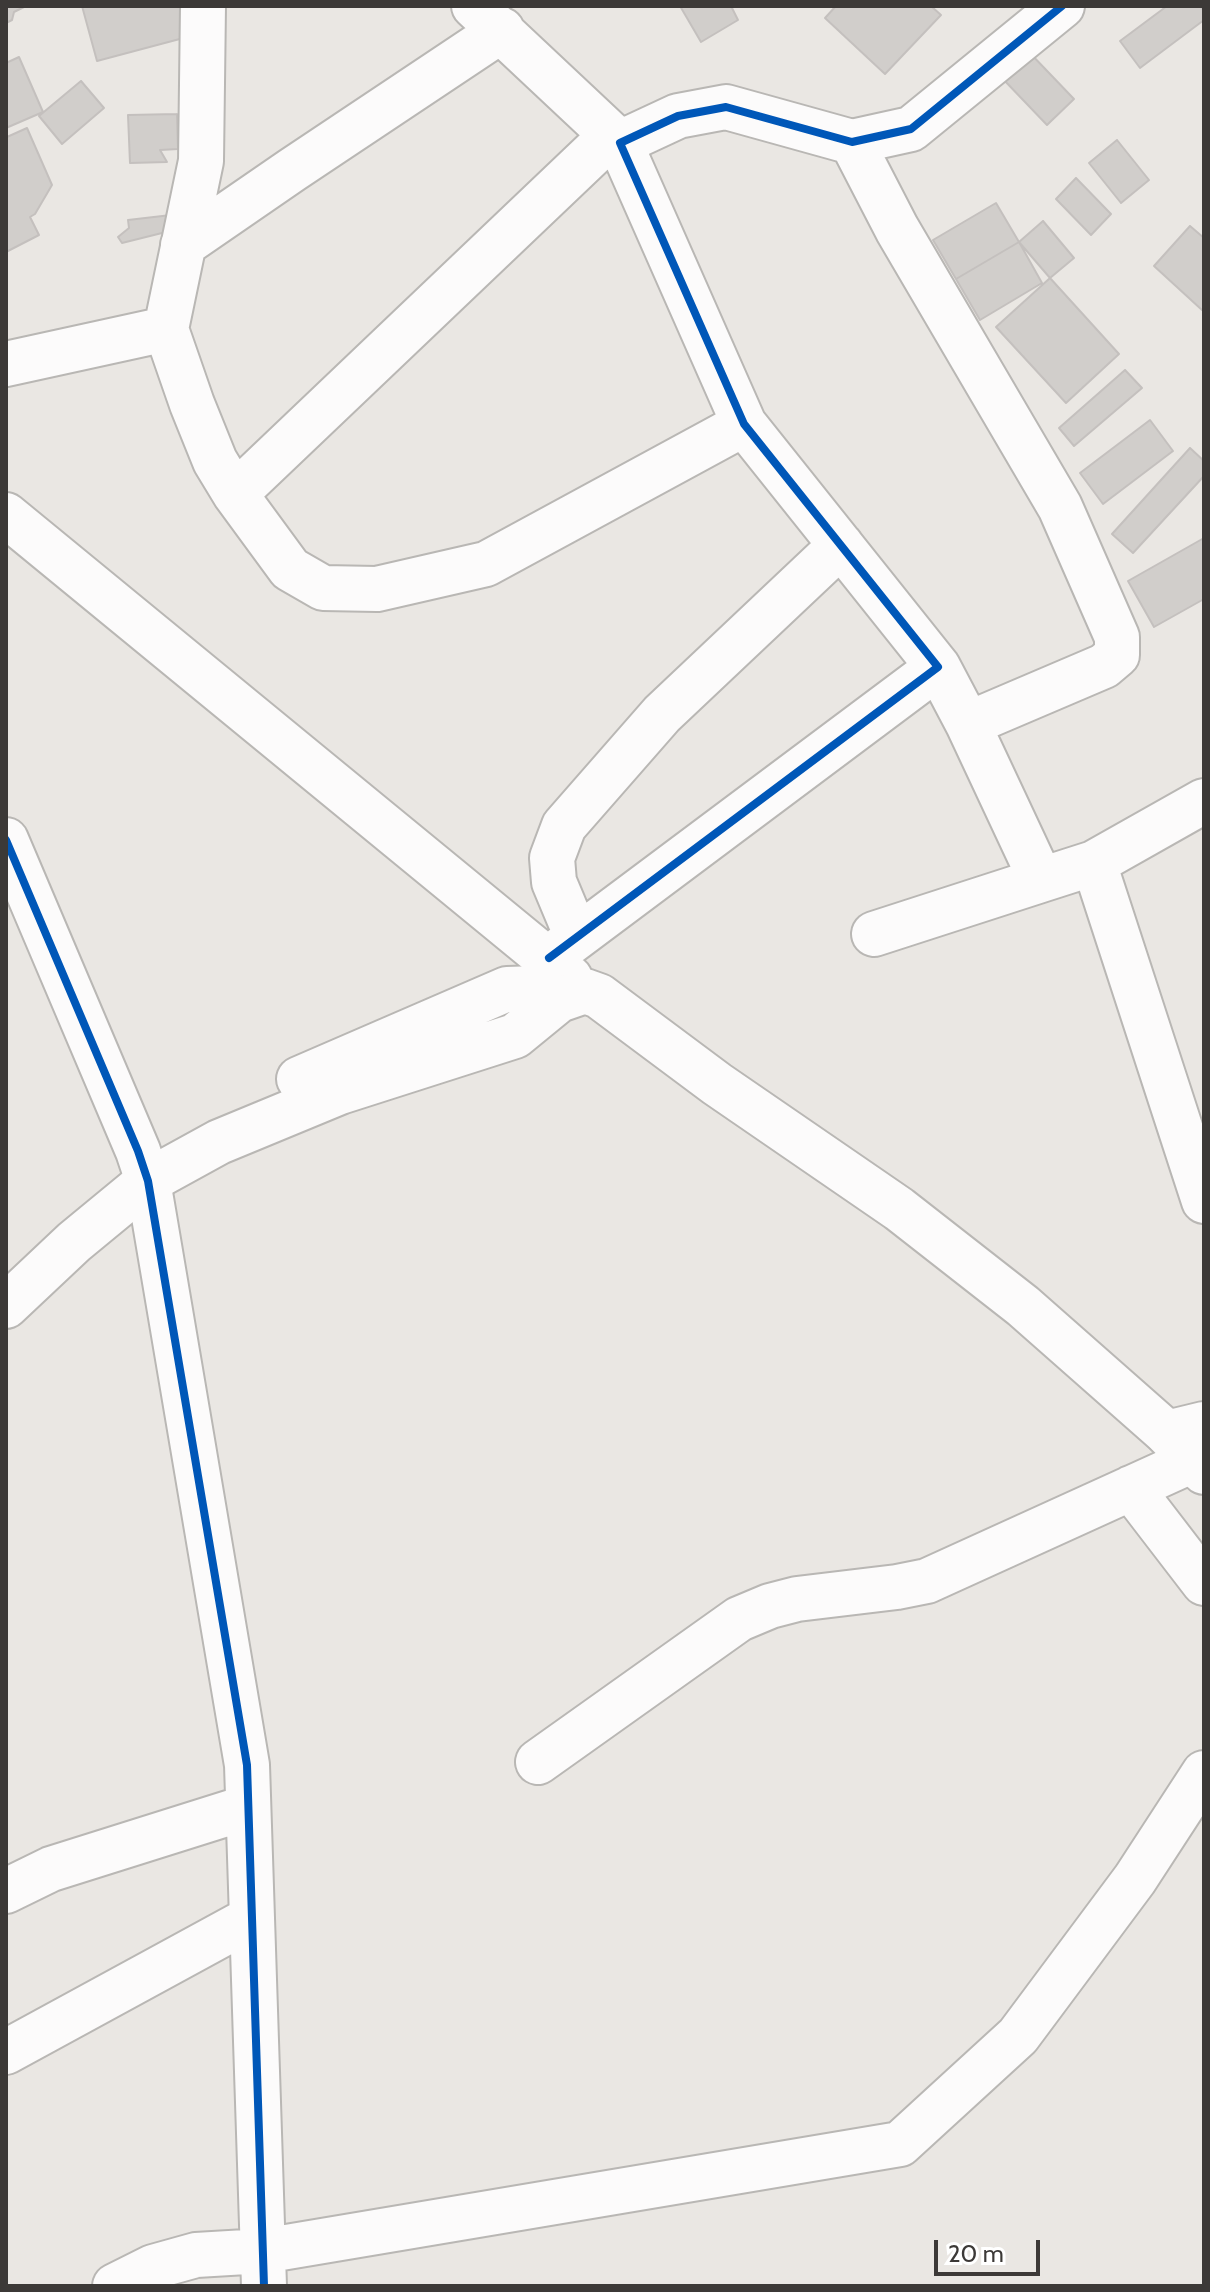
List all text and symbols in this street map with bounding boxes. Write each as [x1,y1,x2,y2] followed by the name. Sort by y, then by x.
[938,2224,1044,2274] scale bar
[948,2239,1004,2268] text: 20 m

